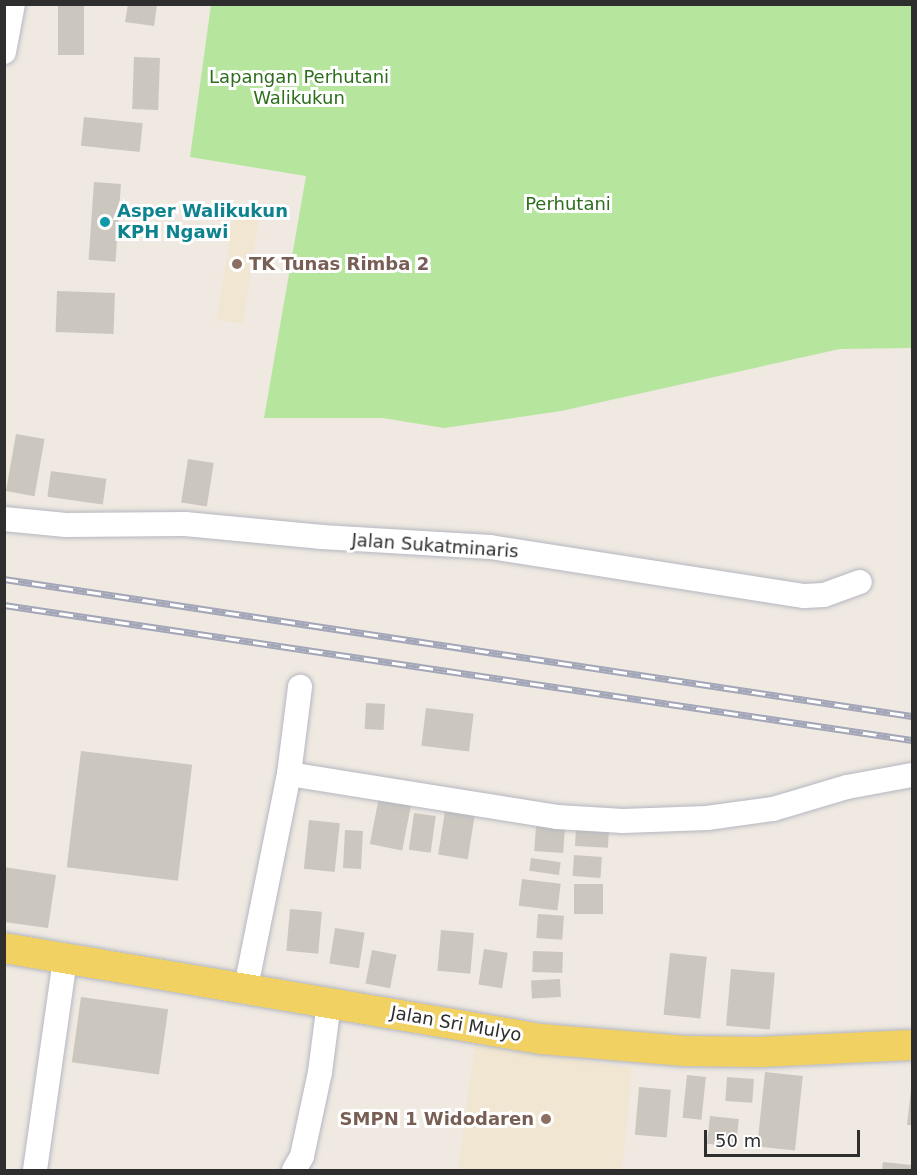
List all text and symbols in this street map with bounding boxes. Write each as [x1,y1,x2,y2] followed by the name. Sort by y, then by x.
[209,67,389,110] park label: Lapangan Perhutani Walikukun
[525,193,611,215] park label: Perhutani
[117,201,288,244] place label: Asper Walikukun KPH Ngawi
[98,215,112,229] marker: Asper Walikukun KPH Ngawi
[249,253,429,275] place label: TK Tunas Rimba 2
[230,257,244,271] marker: TK Tunas Rimba 2
[351,529,519,563] street label: Jalan Sukatminaris
[389,1002,523,1046] street label: Jalan Sri Mulyo
[340,1108,534,1130] place label: SMPN 1 Widodaren
[539,1112,553,1126] marker: SMPN 1 Widodaren
[707,1118,863,1156] scale bar
[715,1130,761,1151] text: 50 m

